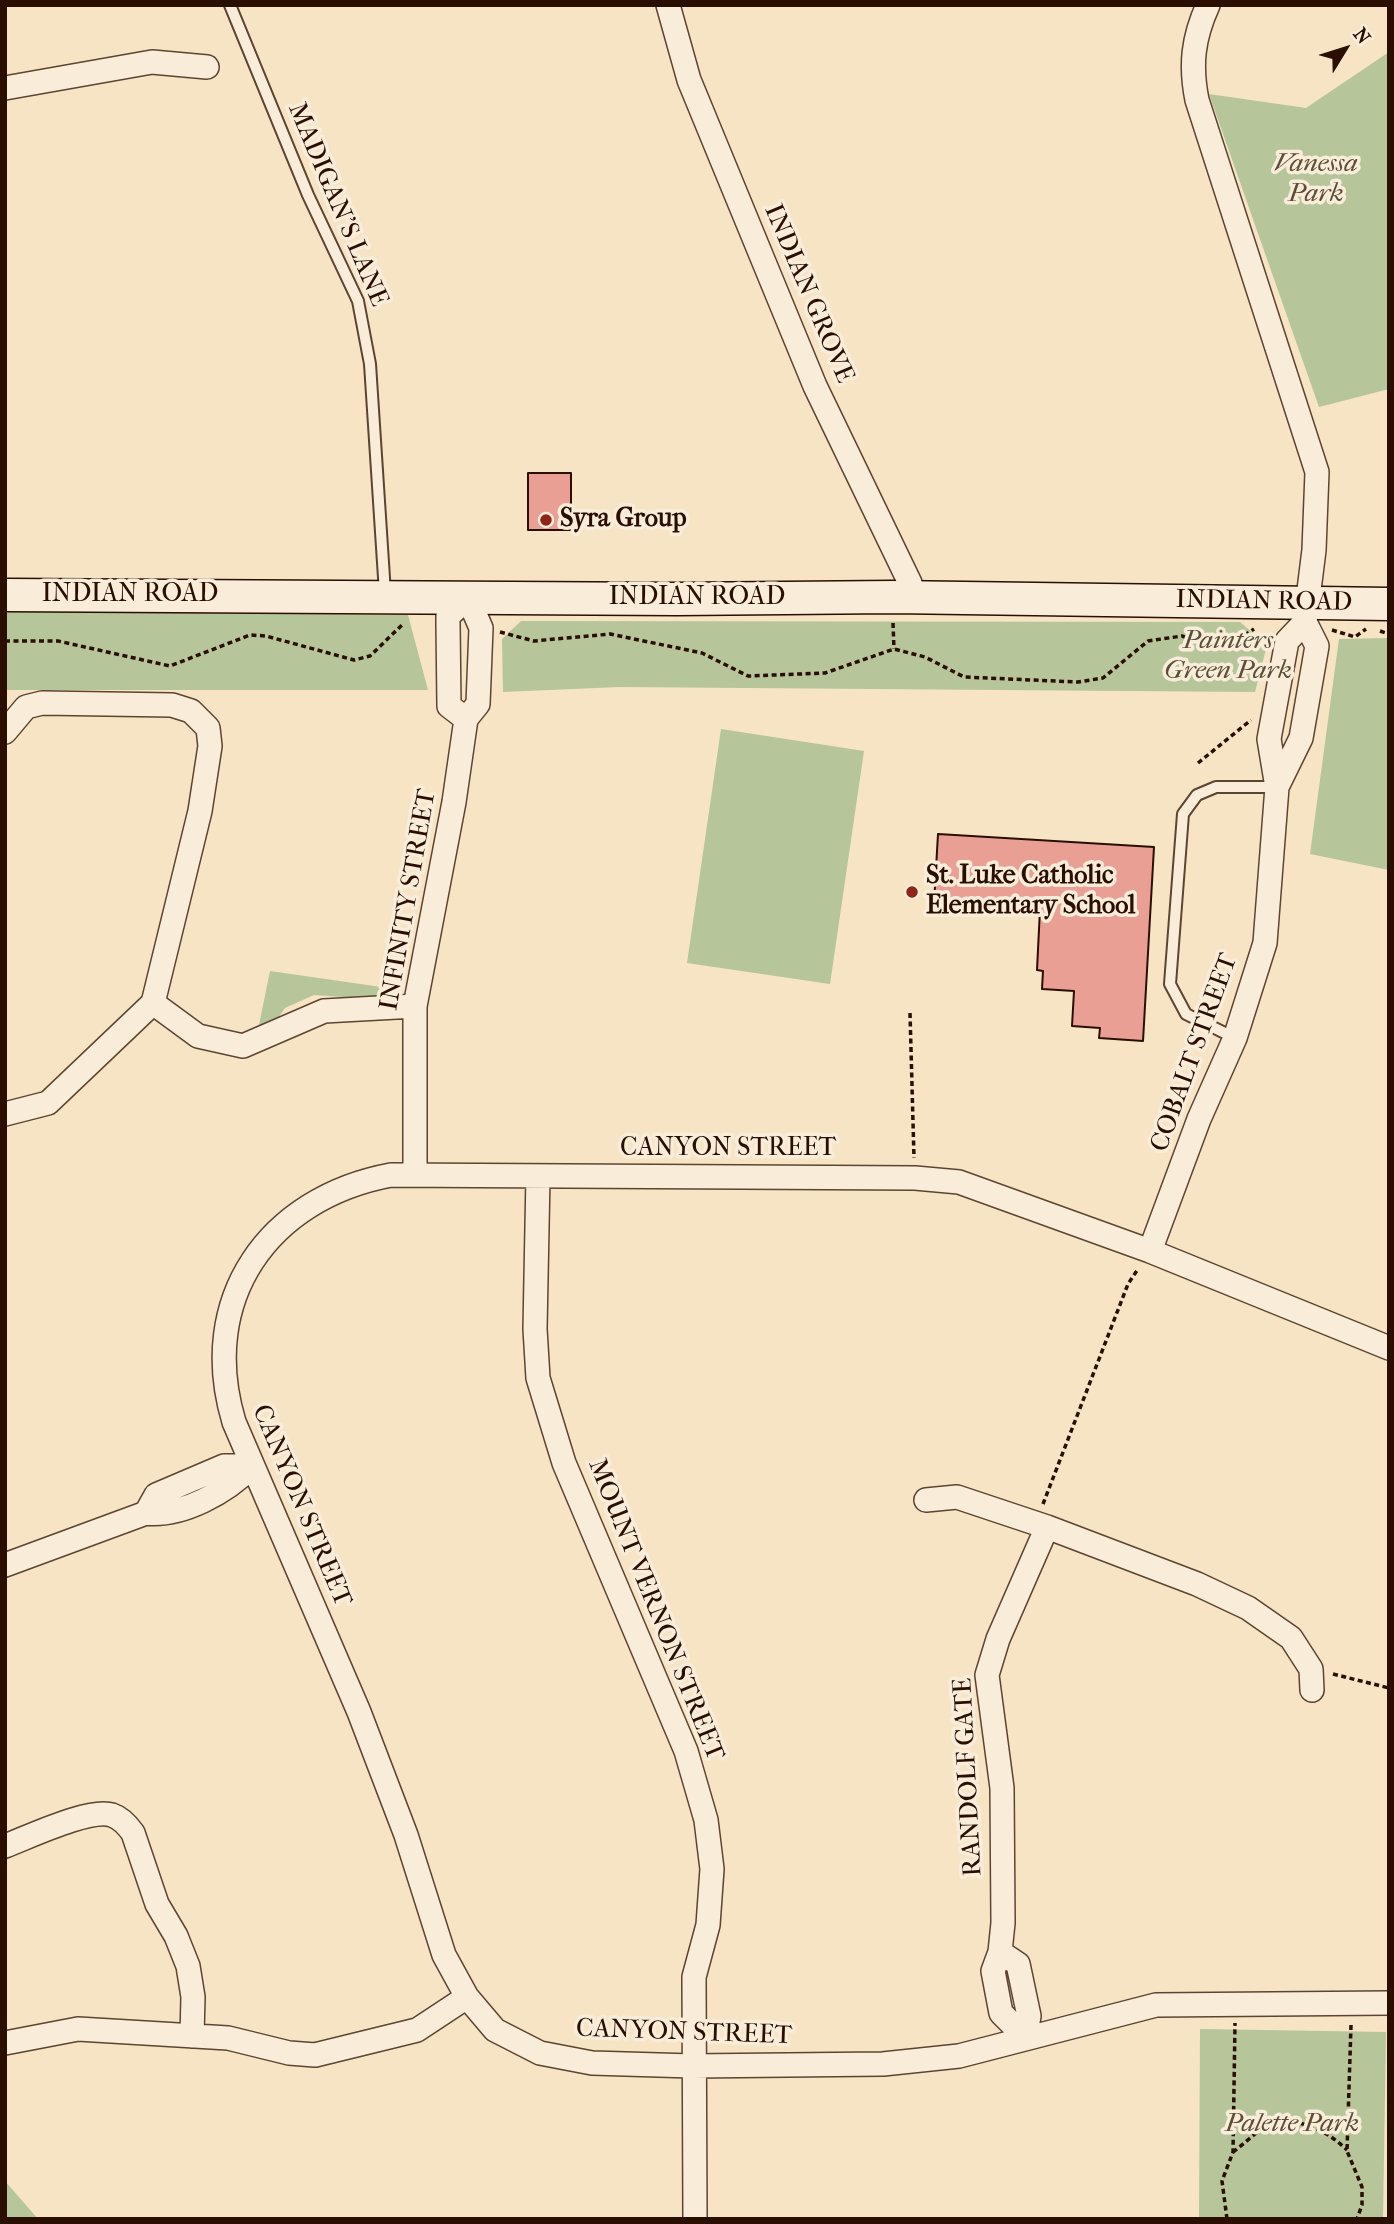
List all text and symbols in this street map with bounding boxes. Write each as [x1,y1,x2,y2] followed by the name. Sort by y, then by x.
[1310,14,1380,84] north arrow
[1348,24,1375,49] text: N
[280,98,394,312] street label: MADIGAN'S LANE
[1274,149,1358,210] park label: Vanessa Park
[756,200,860,388] street label: INDIAN GROVE
[560,504,686,536] place label: Syra Group
[538,512,554,528] marker: Syra Group
[42,579,218,611] street label: INDIAN ROAD
[609,582,785,614] street label: INDIAN ROAD
[1175,585,1353,619] street label: INDIAN ROAD
[1164,626,1292,688] park label: Painters Green Park
[374,787,444,1013] street label: INFINITY STREET
[926,861,1135,922] place label: St. Luke Catholic Elementary School
[904,884,920,900] marker: St. Luke Catholic Elementary School
[1145,950,1245,1156] street label: COBALT STREET
[620,1133,836,1165] street label: CANYON STREET
[244,1400,358,1612] street label: CANYON STREET
[580,1455,730,1765] street label: MOUNT VERNON STREET
[948,1677,990,1877] street label: RANDOLF GATE
[575,2014,793,2052] street label: CANYON STREET
[1225,2109,1359,2141] park label: Palette Park

